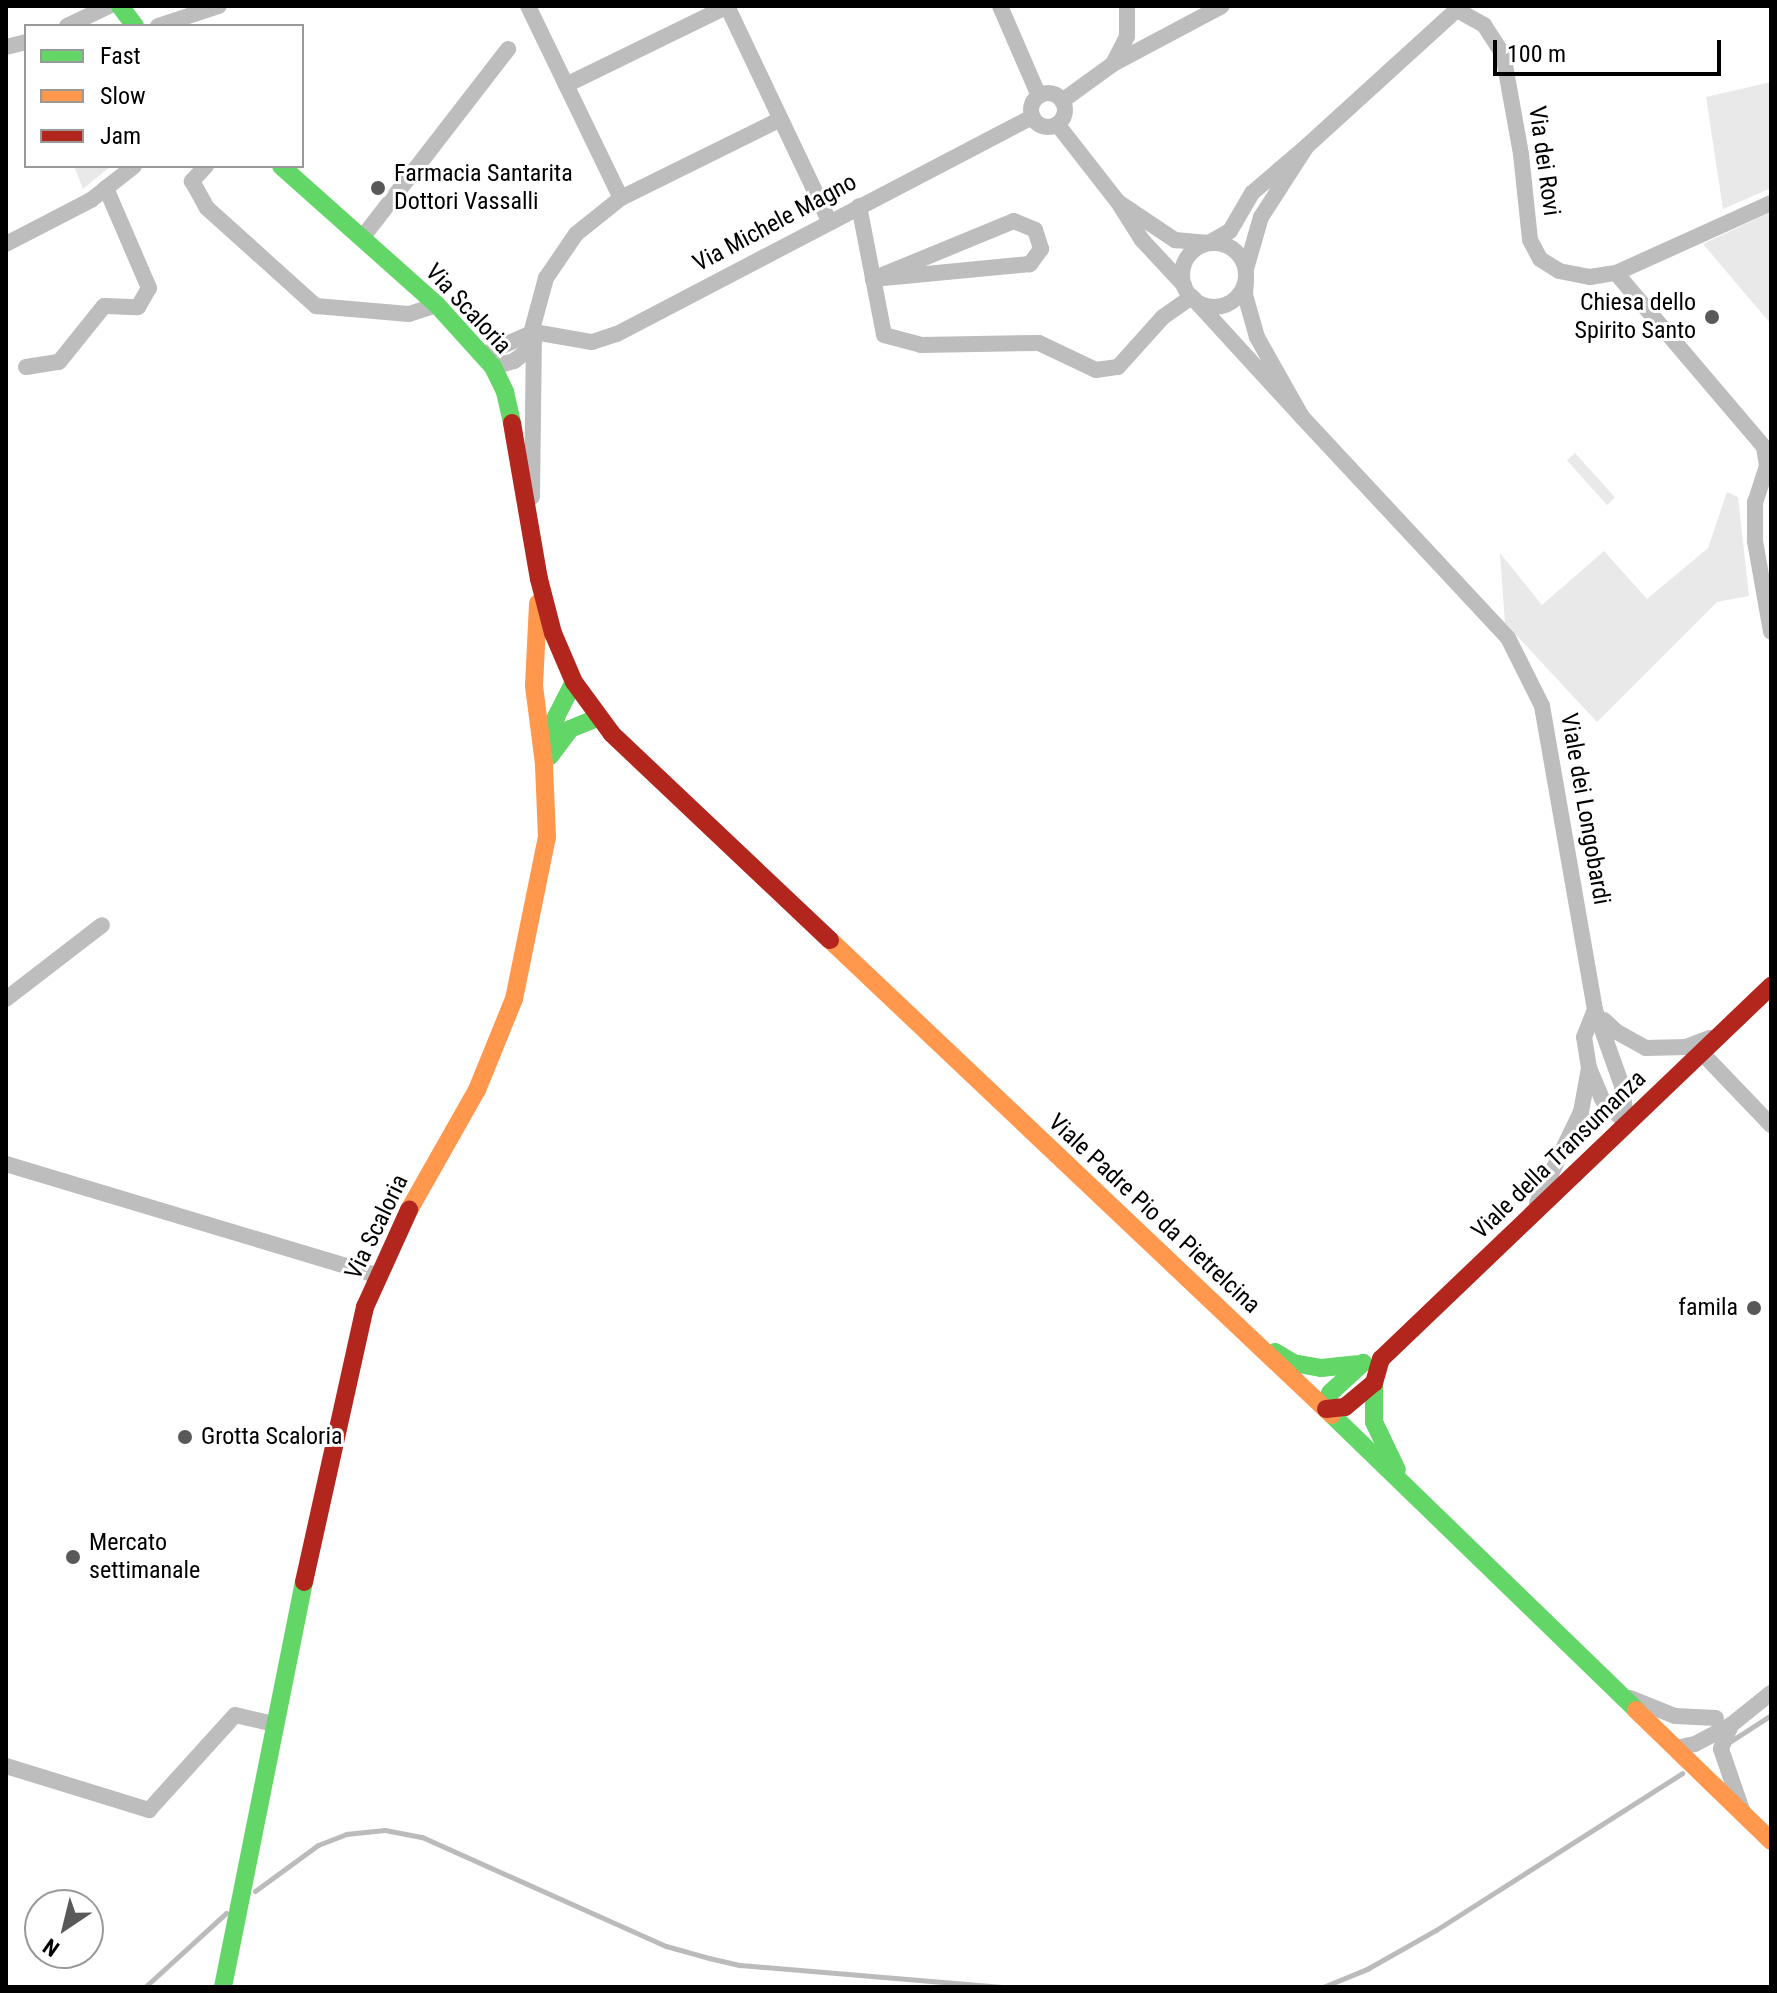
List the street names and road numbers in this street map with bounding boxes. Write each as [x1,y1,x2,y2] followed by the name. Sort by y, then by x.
[1522,104,1566,218] street label: Via dei Rovi
[688,168,862,278] street label: Via Michele Magno
[419,258,517,360] street label: Via Scaloria
[1554,711,1616,907] street label: Viale dei Longobardi
[1466,1064,1652,1246] street label: Viale della Transumanza
[1042,1108,1266,1320] street label: Viale Padre Pio da Pietrelcina
[339,1170,415,1284] street label: Via Scaloria

